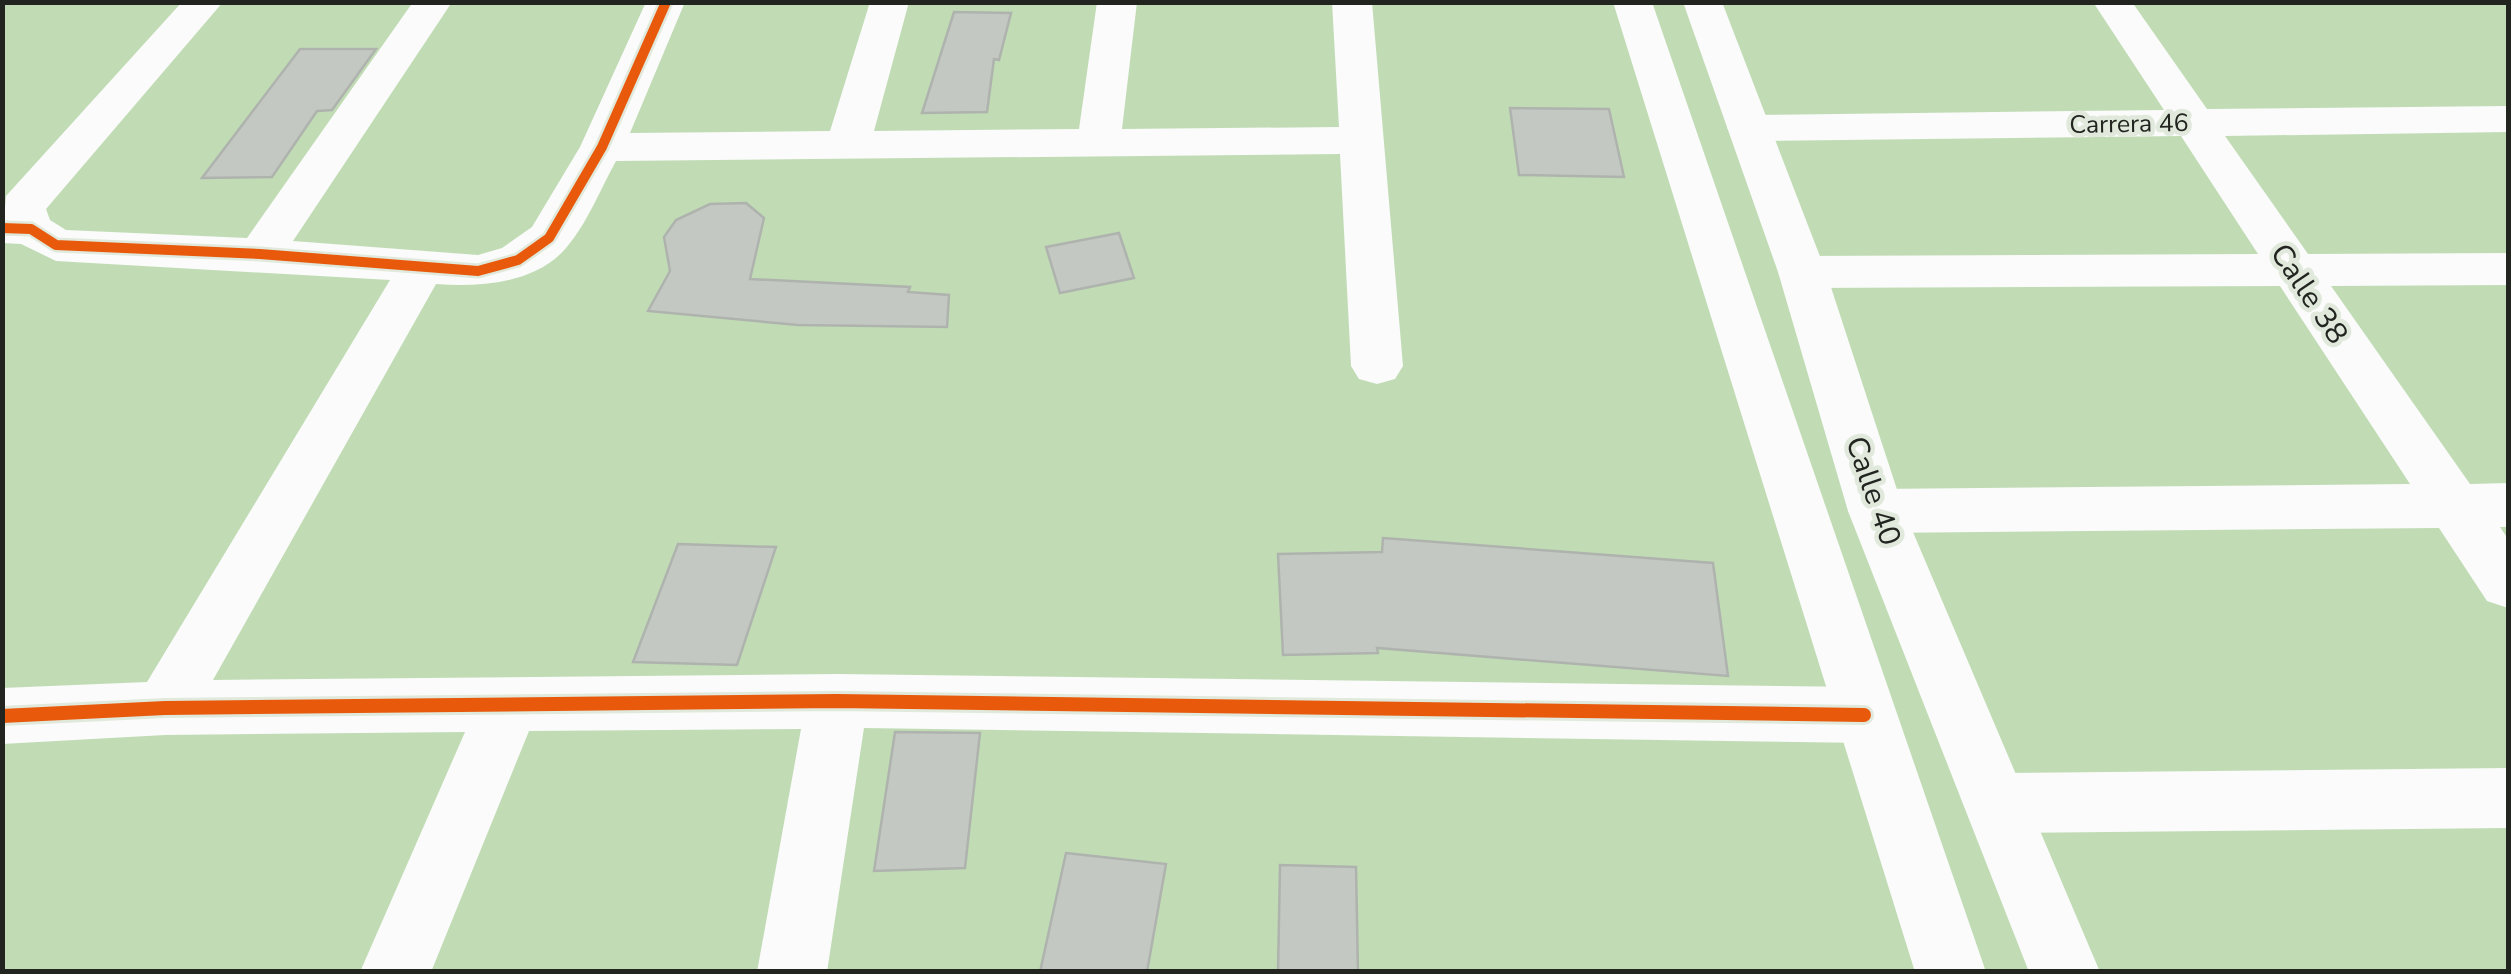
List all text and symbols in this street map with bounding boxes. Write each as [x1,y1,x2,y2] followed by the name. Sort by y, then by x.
[2069,106,2189,142] street label: Carrera 46
[2260,236,2358,352] street label: Calle 38
[1835,431,1911,551] street label: Calle 40

